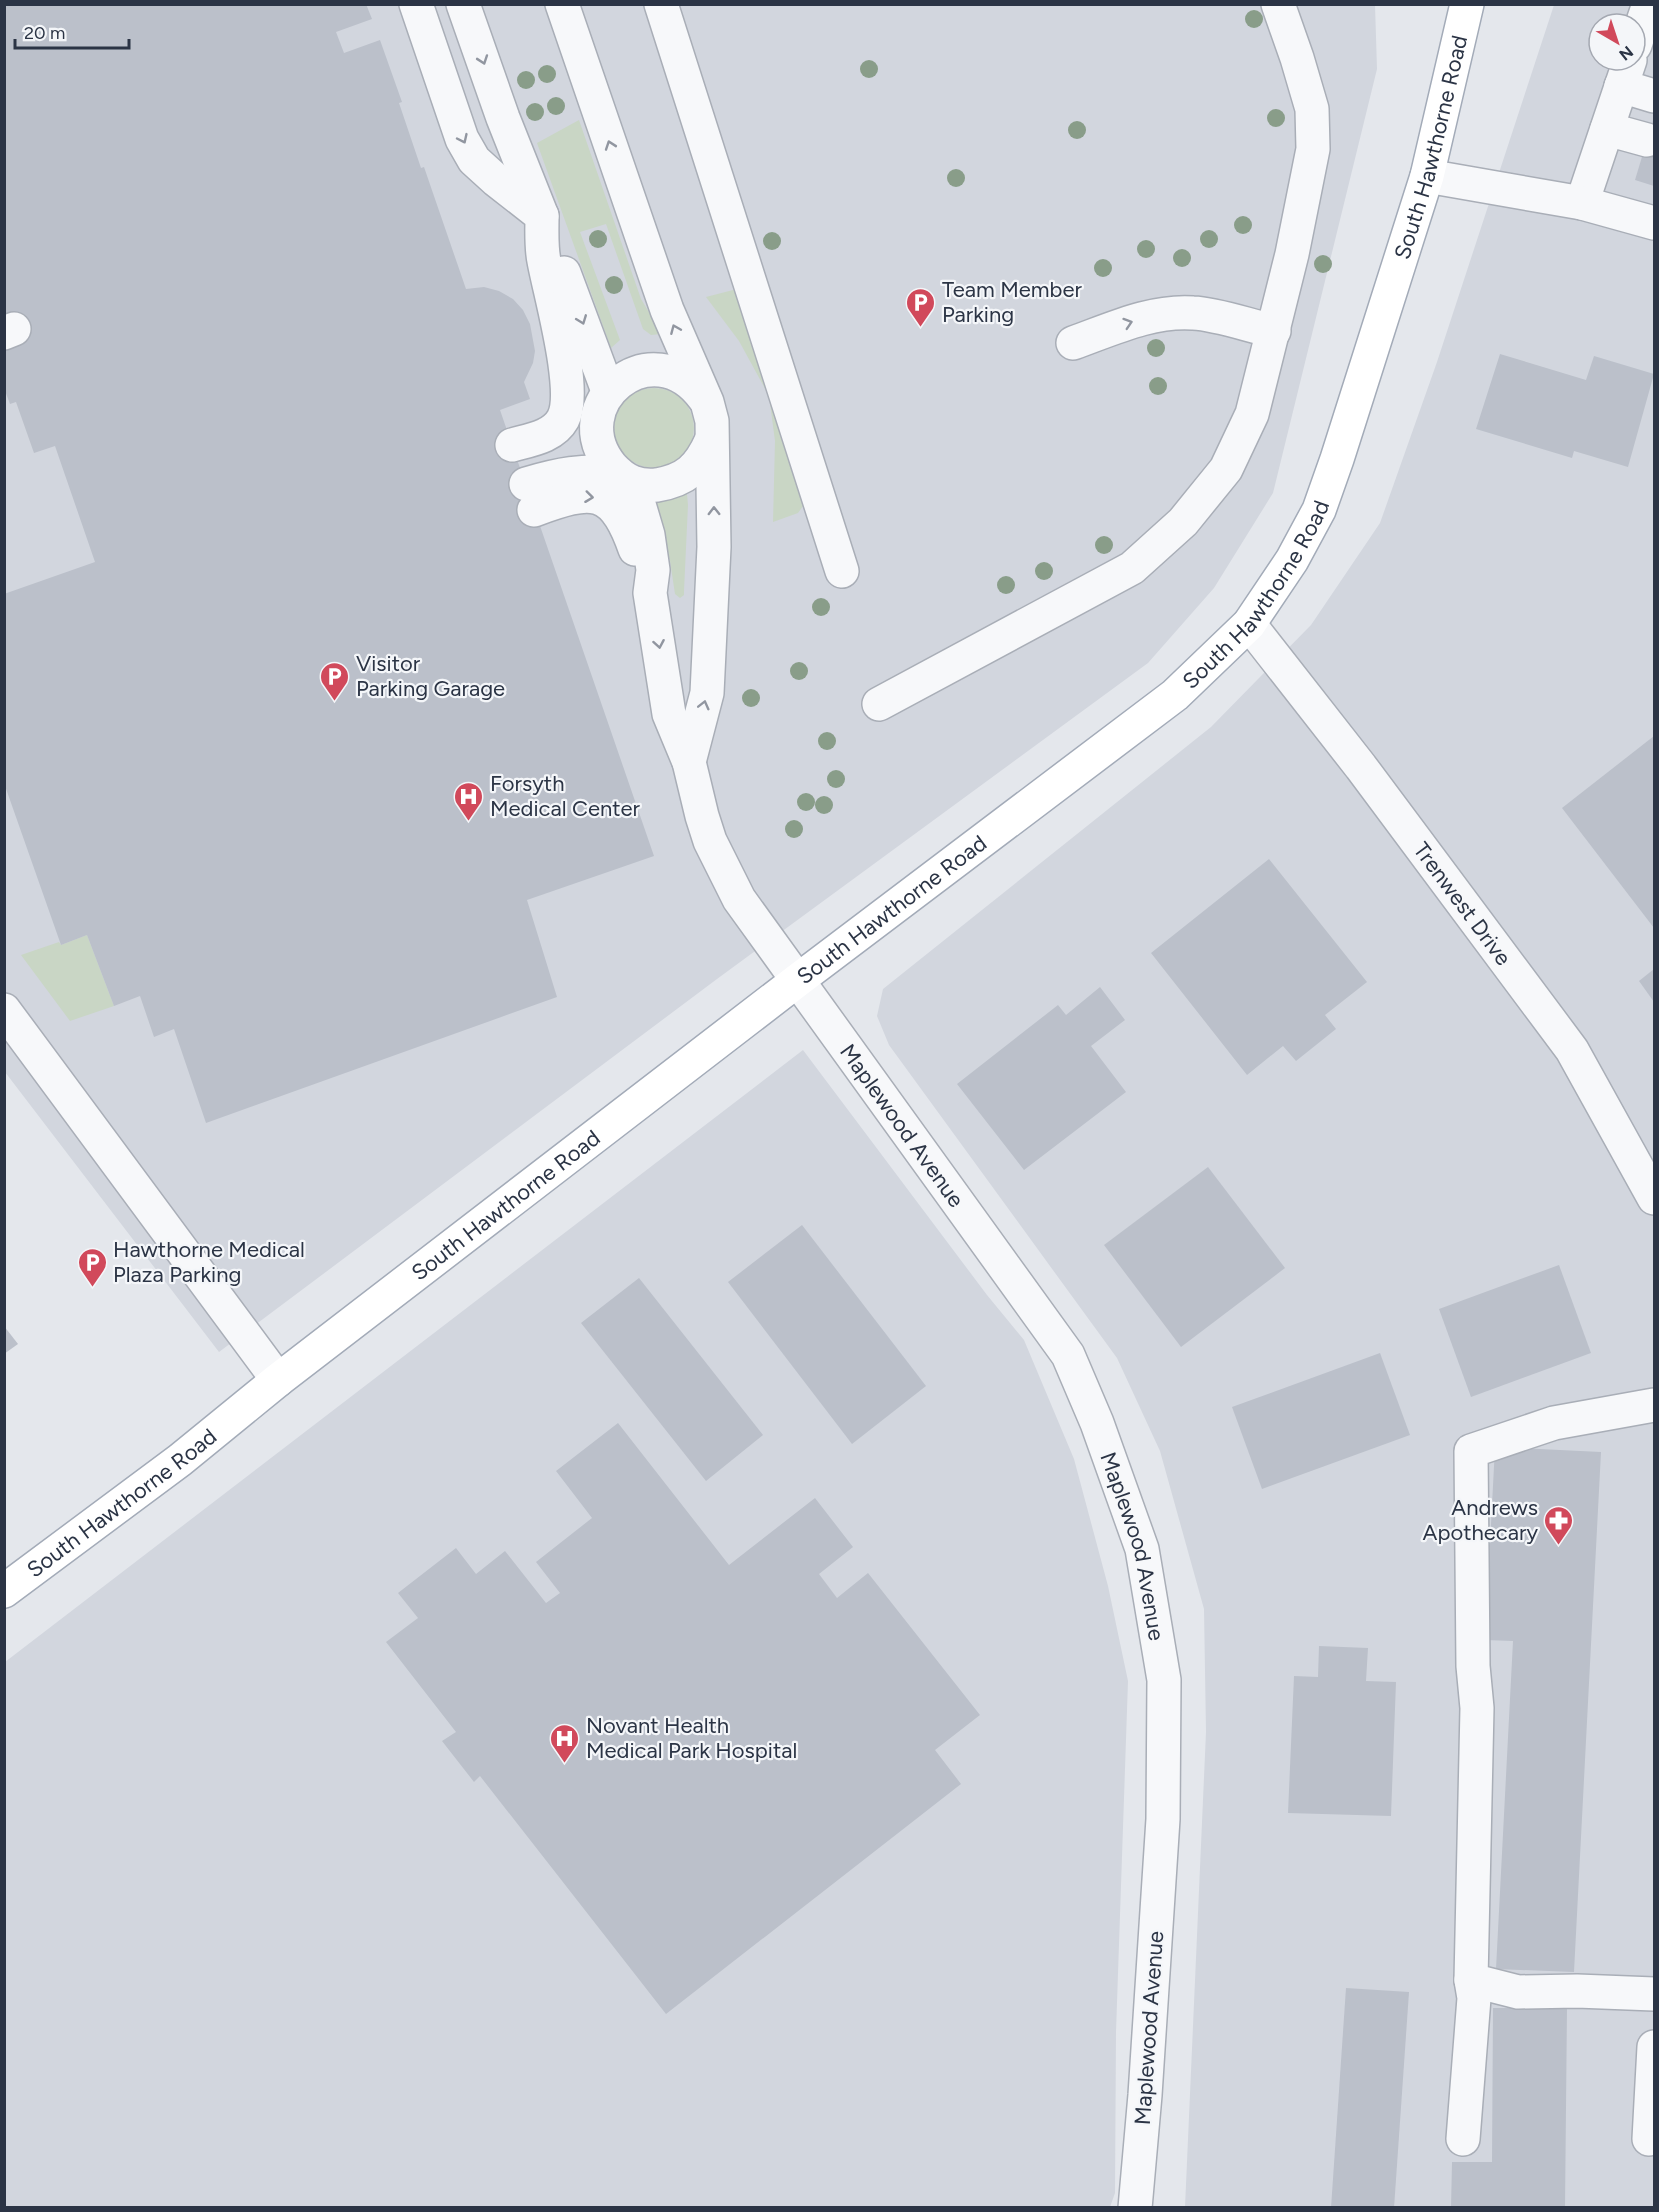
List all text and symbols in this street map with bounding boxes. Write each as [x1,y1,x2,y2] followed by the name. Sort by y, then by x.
[15,12,129,50] scale bar
[1587,12,1647,72] north arrow
[24,22,65,44] text: 20 m
[1388,32,1473,262] street label: South Hawthorne Road
[1615,42,1637,65] text: N
[475,54,488,65] one-way arrow
[455,132,467,143] one-way arrow
[605,140,618,151] one-way arrow
[942,276,1082,328] place label: Team Member Parking
[905,286,937,328] parking icon: Team Member Parking
[575,314,587,325] one-way arrow
[1122,318,1133,331] one-way arrow
[670,324,682,335] one-way arrow
[585,490,594,503] one-way arrow
[1177,497,1335,694] street label: South Hawthorne Road
[708,507,720,516] one-way arrow
[652,639,665,649] one-way arrow
[356,650,505,702] place label: Visitor Parking Garage
[319,660,351,702] parking icon: Visitor Parking Garage
[696,701,709,711] one-way arrow
[490,770,640,822] place label: Forsyth Medical Center
[453,780,485,822] hospital icon: Forsyth Medical Center
[791,829,992,990] street label: South Hawthorne Road
[1408,837,1517,970] street label: Trenwest Drive
[834,1039,970,1212] street label: Maplewood Avenue
[406,1124,605,1286] street label: South Hawthorne Road
[113,1236,305,1288] place label: Hawthorne Medical Plaza Parking
[76,1246,108,1288] parking icon: Hawthorne Medical Plaza Parking
[21,1422,222,1583] street label: South Hawthorne Road
[1095,1448,1171,1642] street label: Maplewood Avenue
[1423,1494,1538,1546] place label: Andrews Apothecary
[1543,1504,1575,1546] pharmacy icon: Andrews Apothecary
[586,1712,797,1764] place label: Novant Health Medical Park Hospital
[549,1722,581,1764] hospital icon: Novant Health Medical Park Hospital
[1129,1930,1169,2126] street label: Maplewood Avenue

